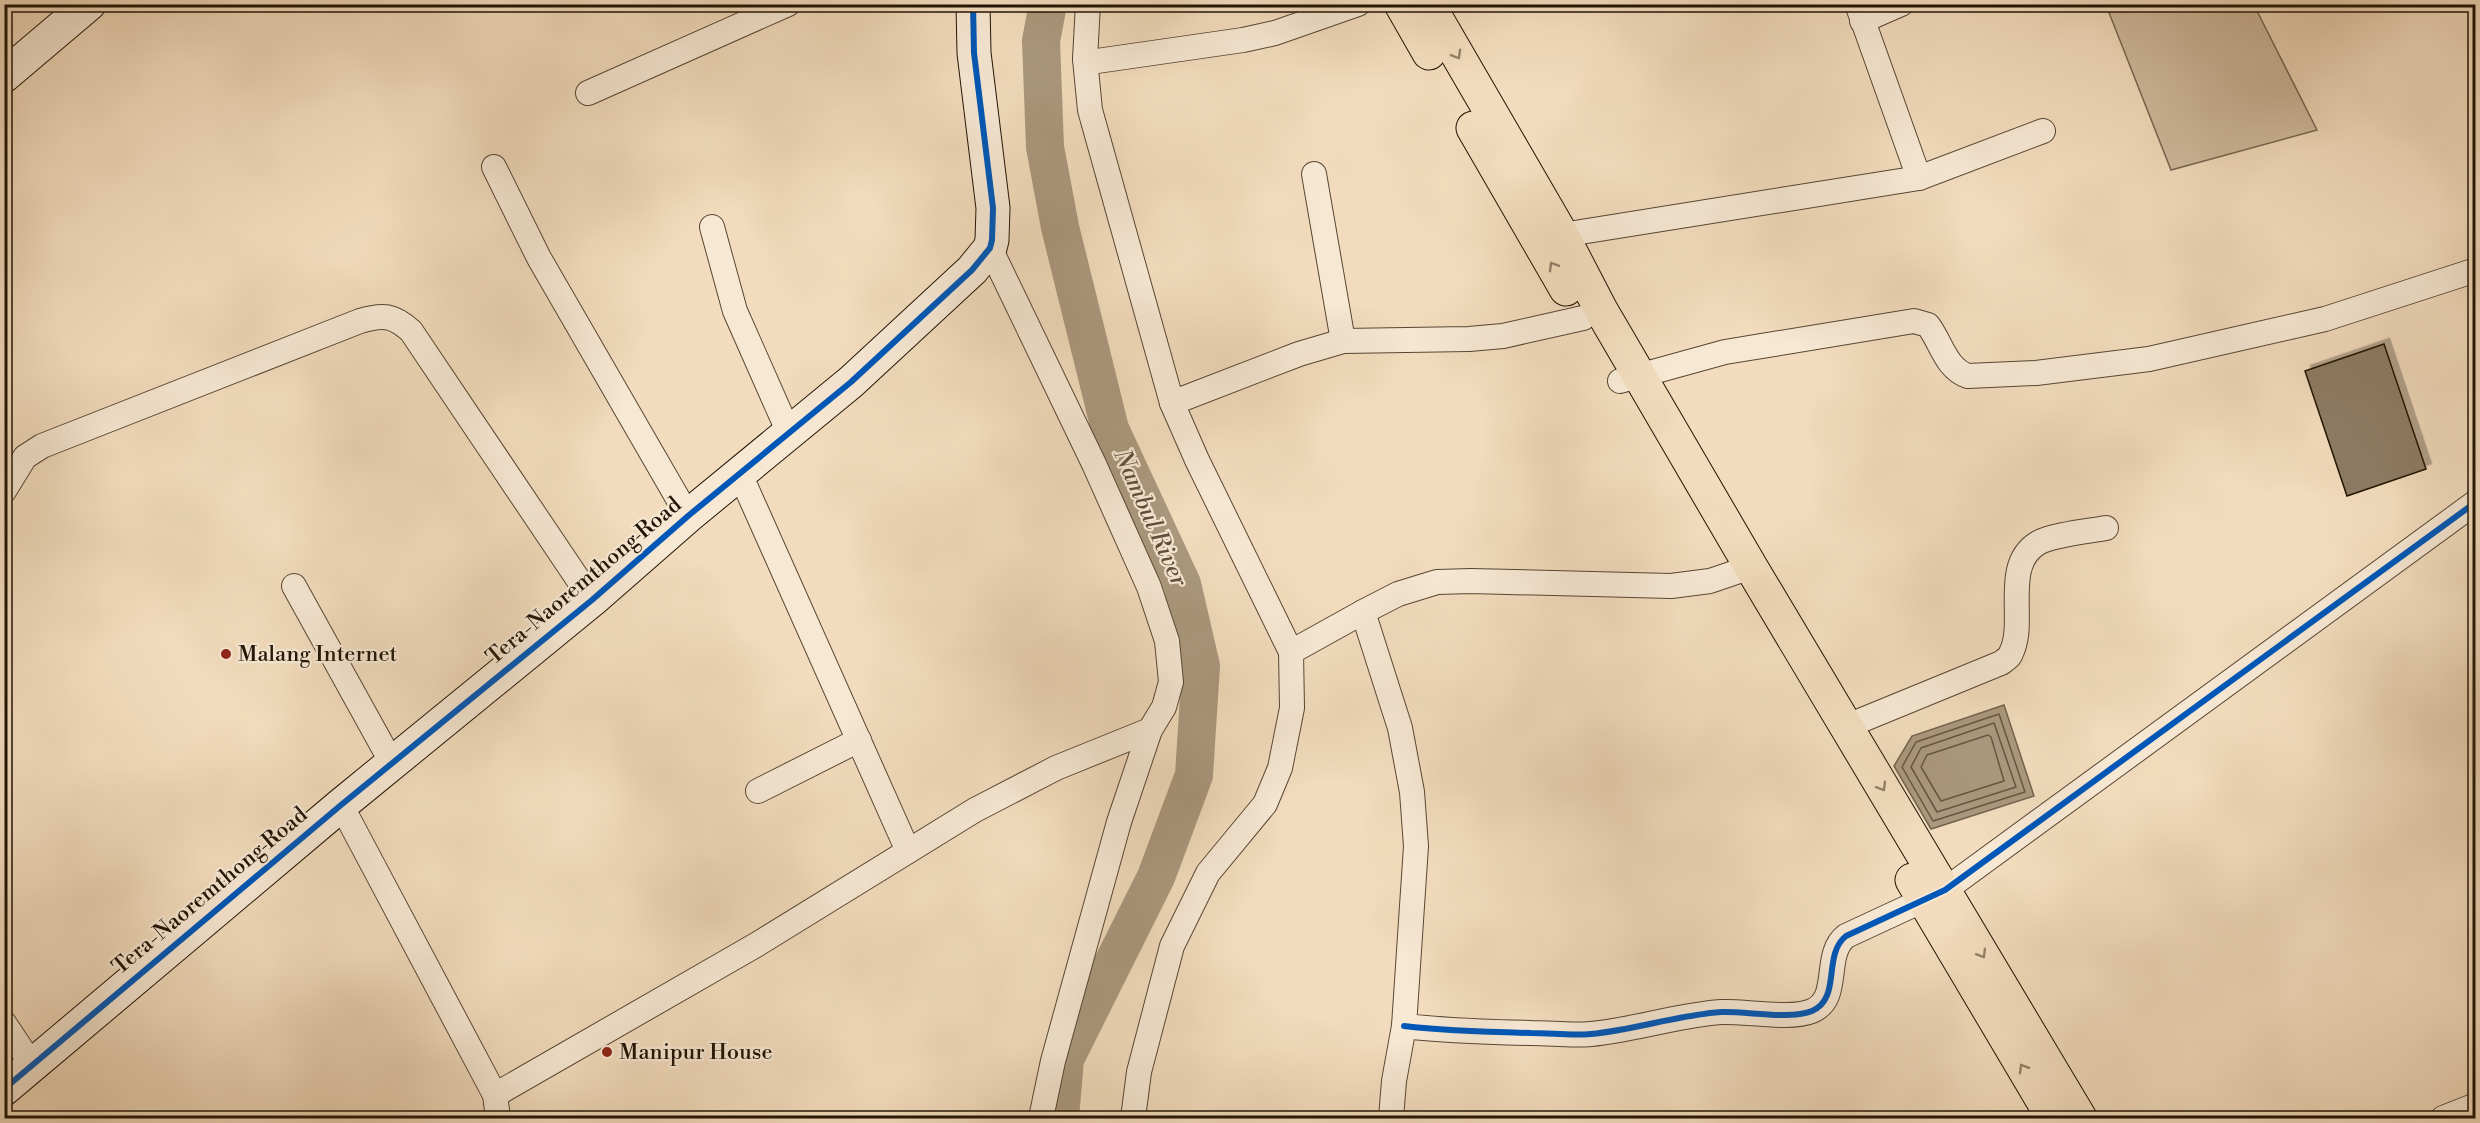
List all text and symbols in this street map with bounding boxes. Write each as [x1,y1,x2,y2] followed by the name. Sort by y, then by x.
[1450,49,1461,59] one-way arrow
[1549,262,1560,272] one-way arrow
[1106,444,1194,592] water label: Nambul River
[481,491,688,671] street label: Tera-Naoremthong Road
[238,641,398,668] place label: Malang Internet
[219,647,233,661] marker: Malang Internet
[1874,781,1886,791] one-way arrow
[107,801,314,981] street label: Tera-Naoremthong Road
[1975,948,1987,958] one-way arrow
[619,1039,773,1066] place label: Manipur House
[600,1045,614,1059] marker: Manipur House
[2019,1064,2030,1074] one-way arrow

